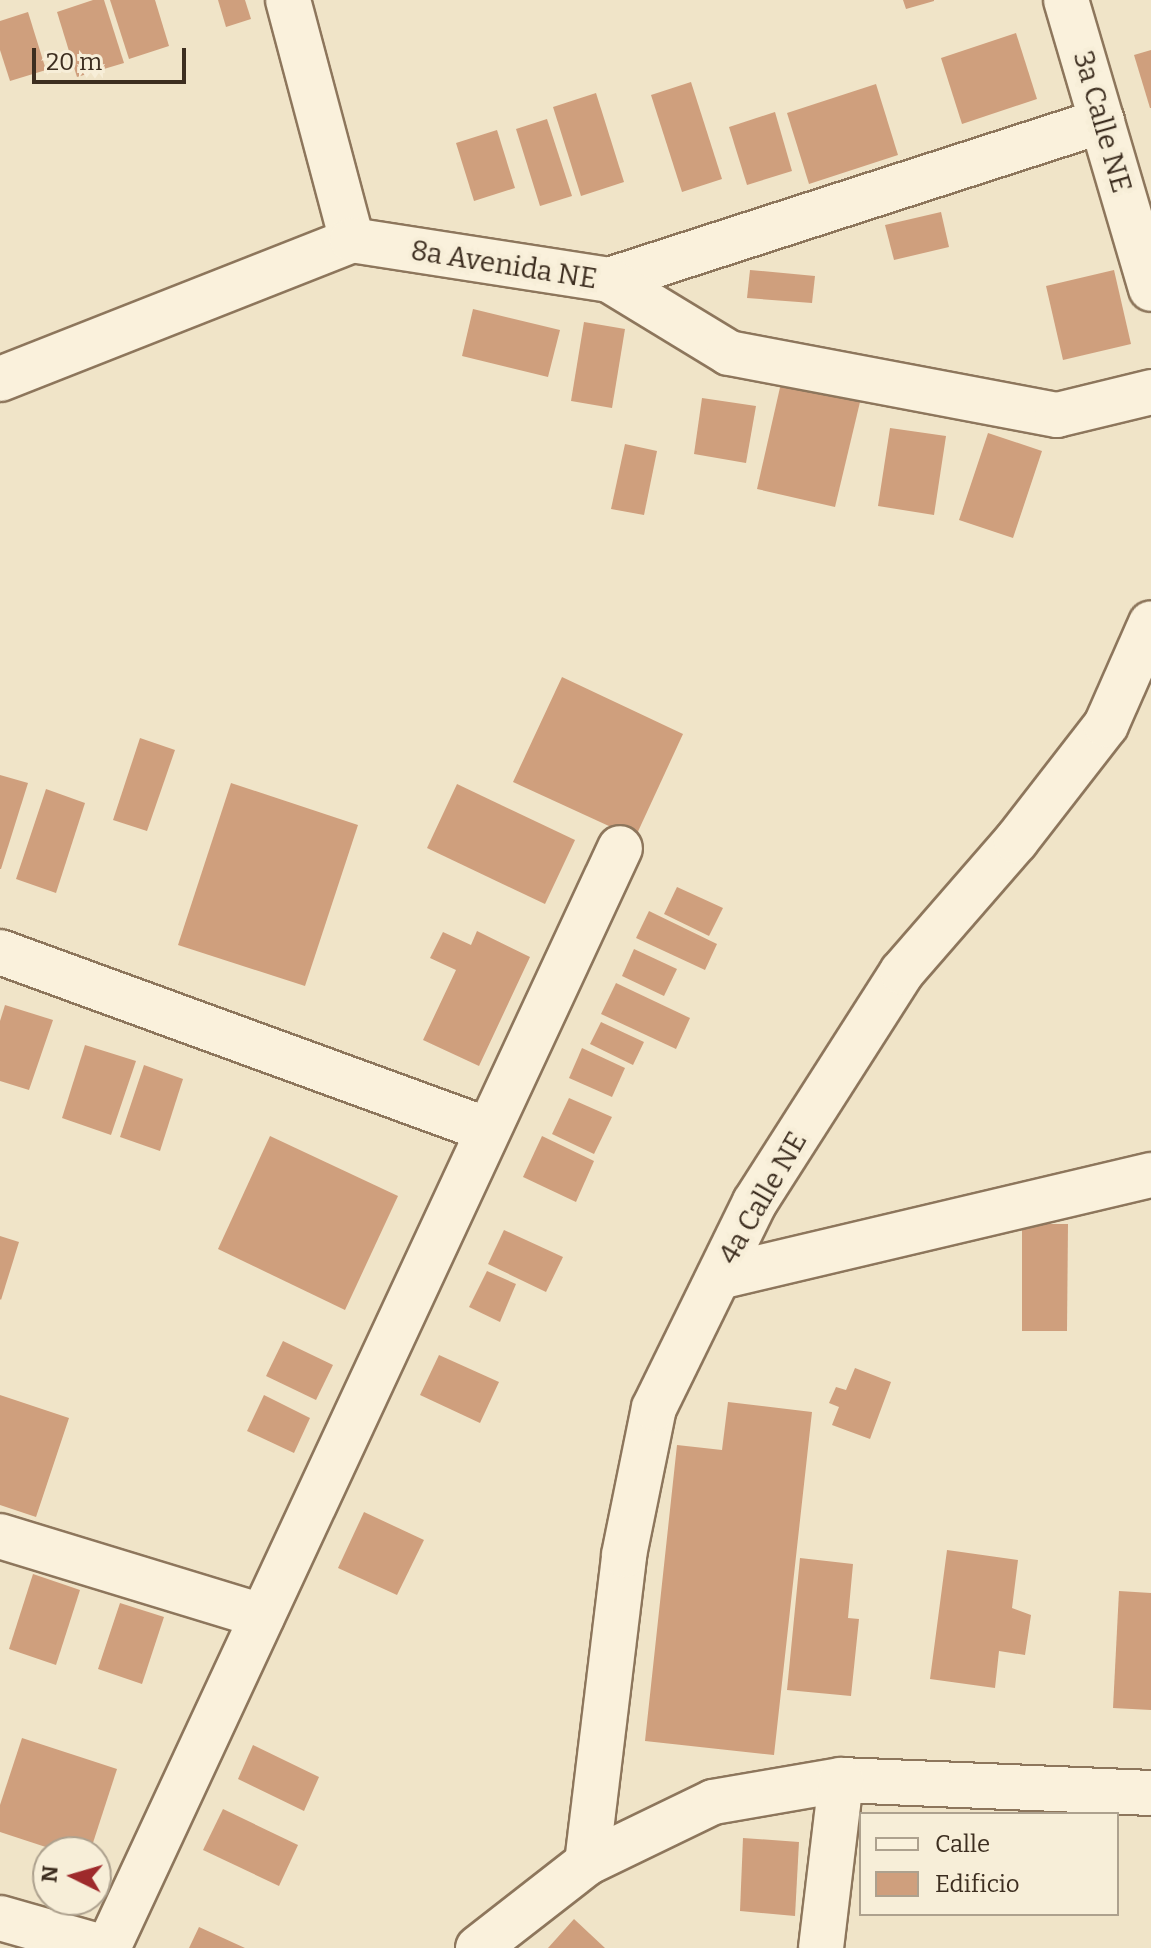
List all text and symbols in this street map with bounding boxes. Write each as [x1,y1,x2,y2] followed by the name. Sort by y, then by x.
[36,32,190,82] scale bar
[1066,47,1138,197] street label: 3a Calle NE
[46,48,102,76] text: 20 m
[409,234,599,296] street label: 8a Avenida NE
[712,1126,814,1270] street label: 4a Calle NE
[859,1812,1119,1916] legend
[935,1830,990,1858] text: Calle
[32,1836,112,1916] north arrow
[35,1864,64,1884] text: N
[935,1870,1020,1898] text: Edificio

